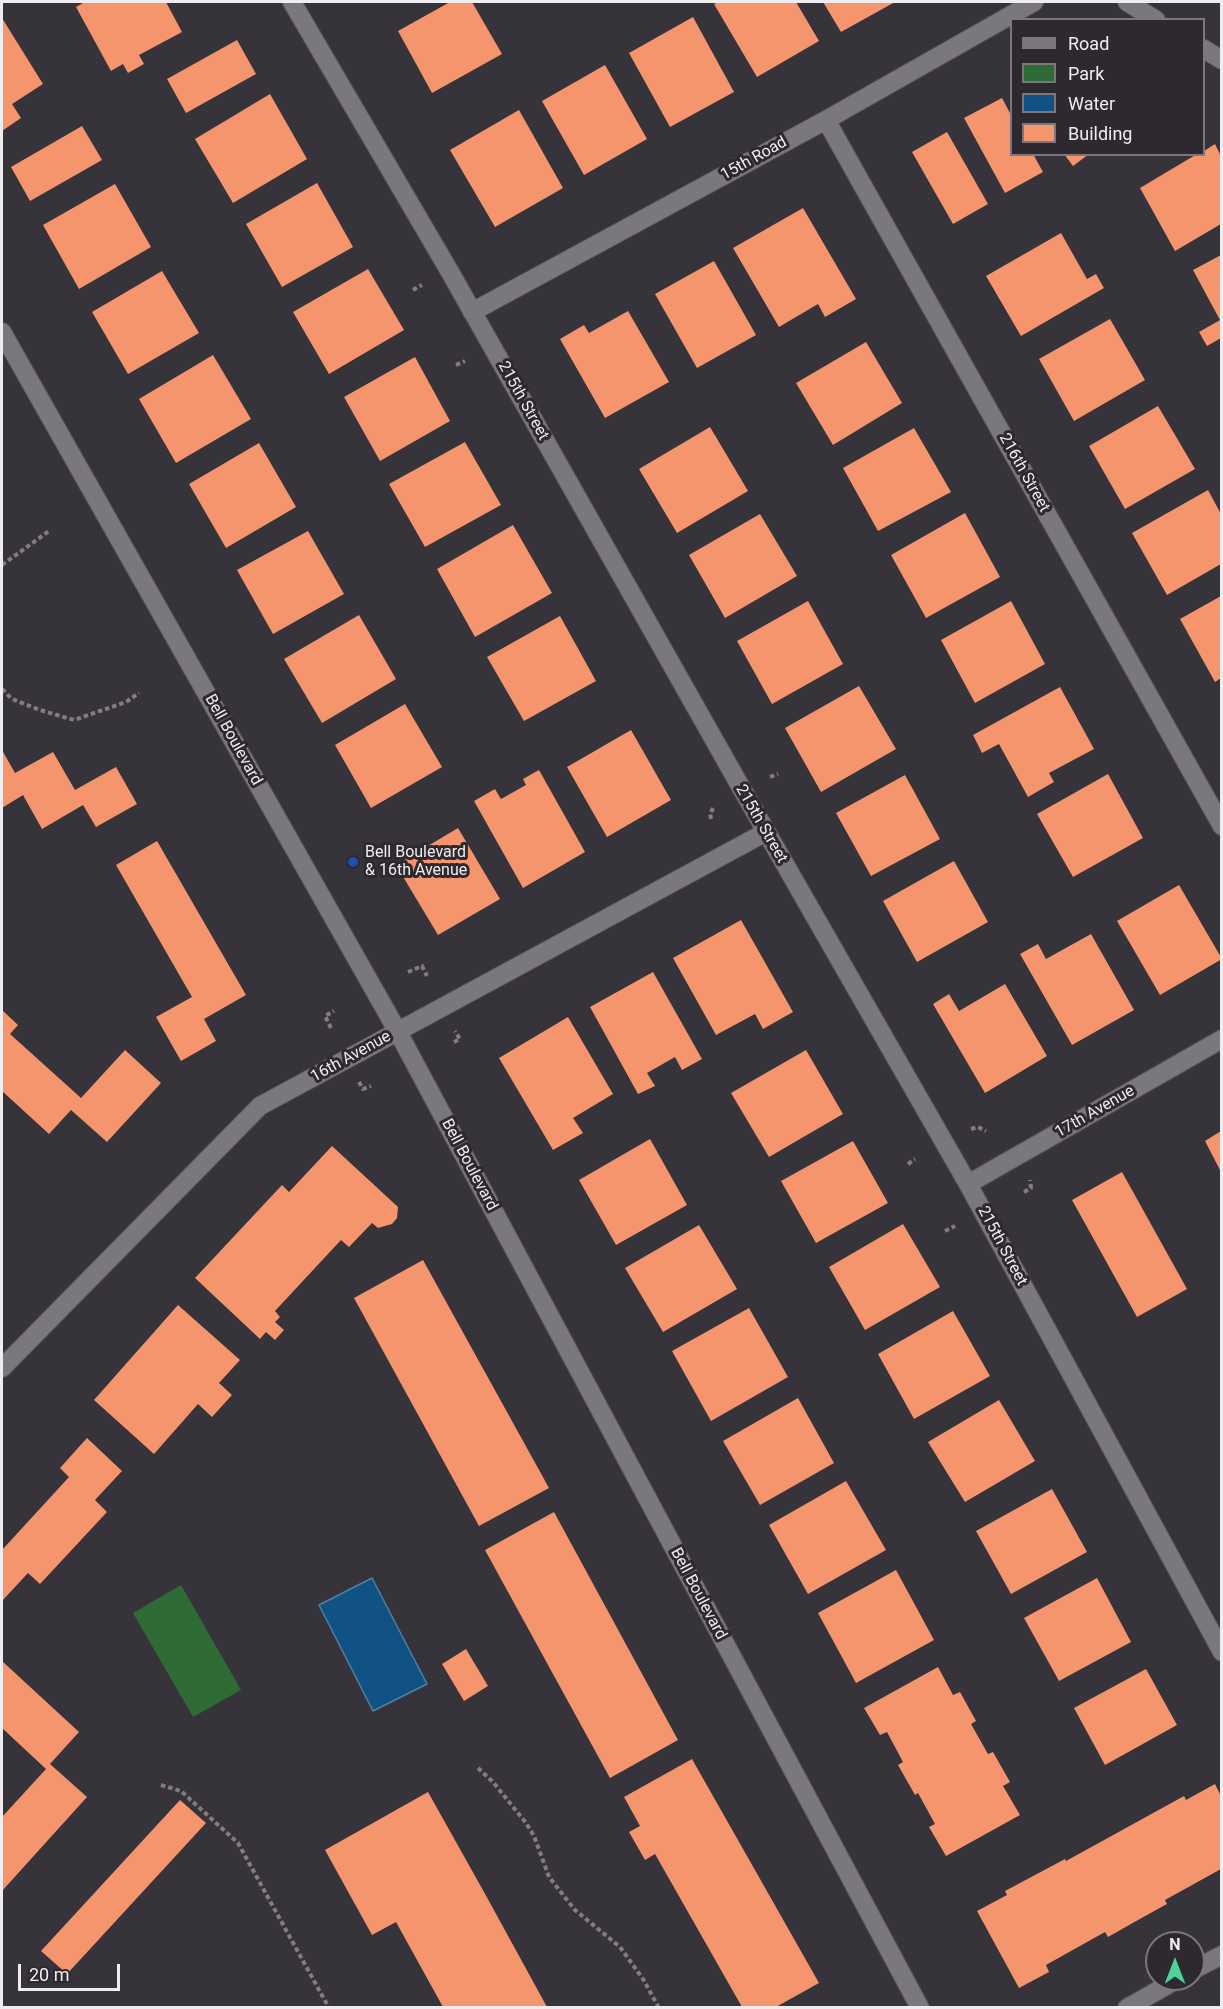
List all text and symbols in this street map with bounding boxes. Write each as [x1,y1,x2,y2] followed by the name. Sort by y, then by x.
[1010,18,1205,156] legend
[1068,33,1109,54] text: Road
[1068,63,1104,84] text: Park
[1068,93,1115,114] text: Water
[1068,123,1132,144] text: Building
[718,133,790,185] street label: 15th Road
[493,358,553,444] street label: 215th Street
[994,430,1054,516] street label: 216th Street
[200,691,266,789] street label: Bell Boulevard
[731,781,791,867] street label: 215th Street
[365,843,467,881] place label: Bell Boulevard & 16th Avenue
[346,855,360,869] marker: Bell Boulevard & 16th Avenue
[308,1027,394,1087] street label: 16th Avenue
[1052,1082,1138,1142] street label: 17th Avenue
[437,1116,501,1214] street label: Bell Boulevard
[973,1203,1031,1289] street label: 215th Street
[666,1545,730,1643] street label: Bell Boulevard
[1145,1931,1205,1991] north arrow
[1169,1935,1181,1954] text: N
[21,1952,123,1990] scale bar
[29,1964,69,1985] text: 20 m

